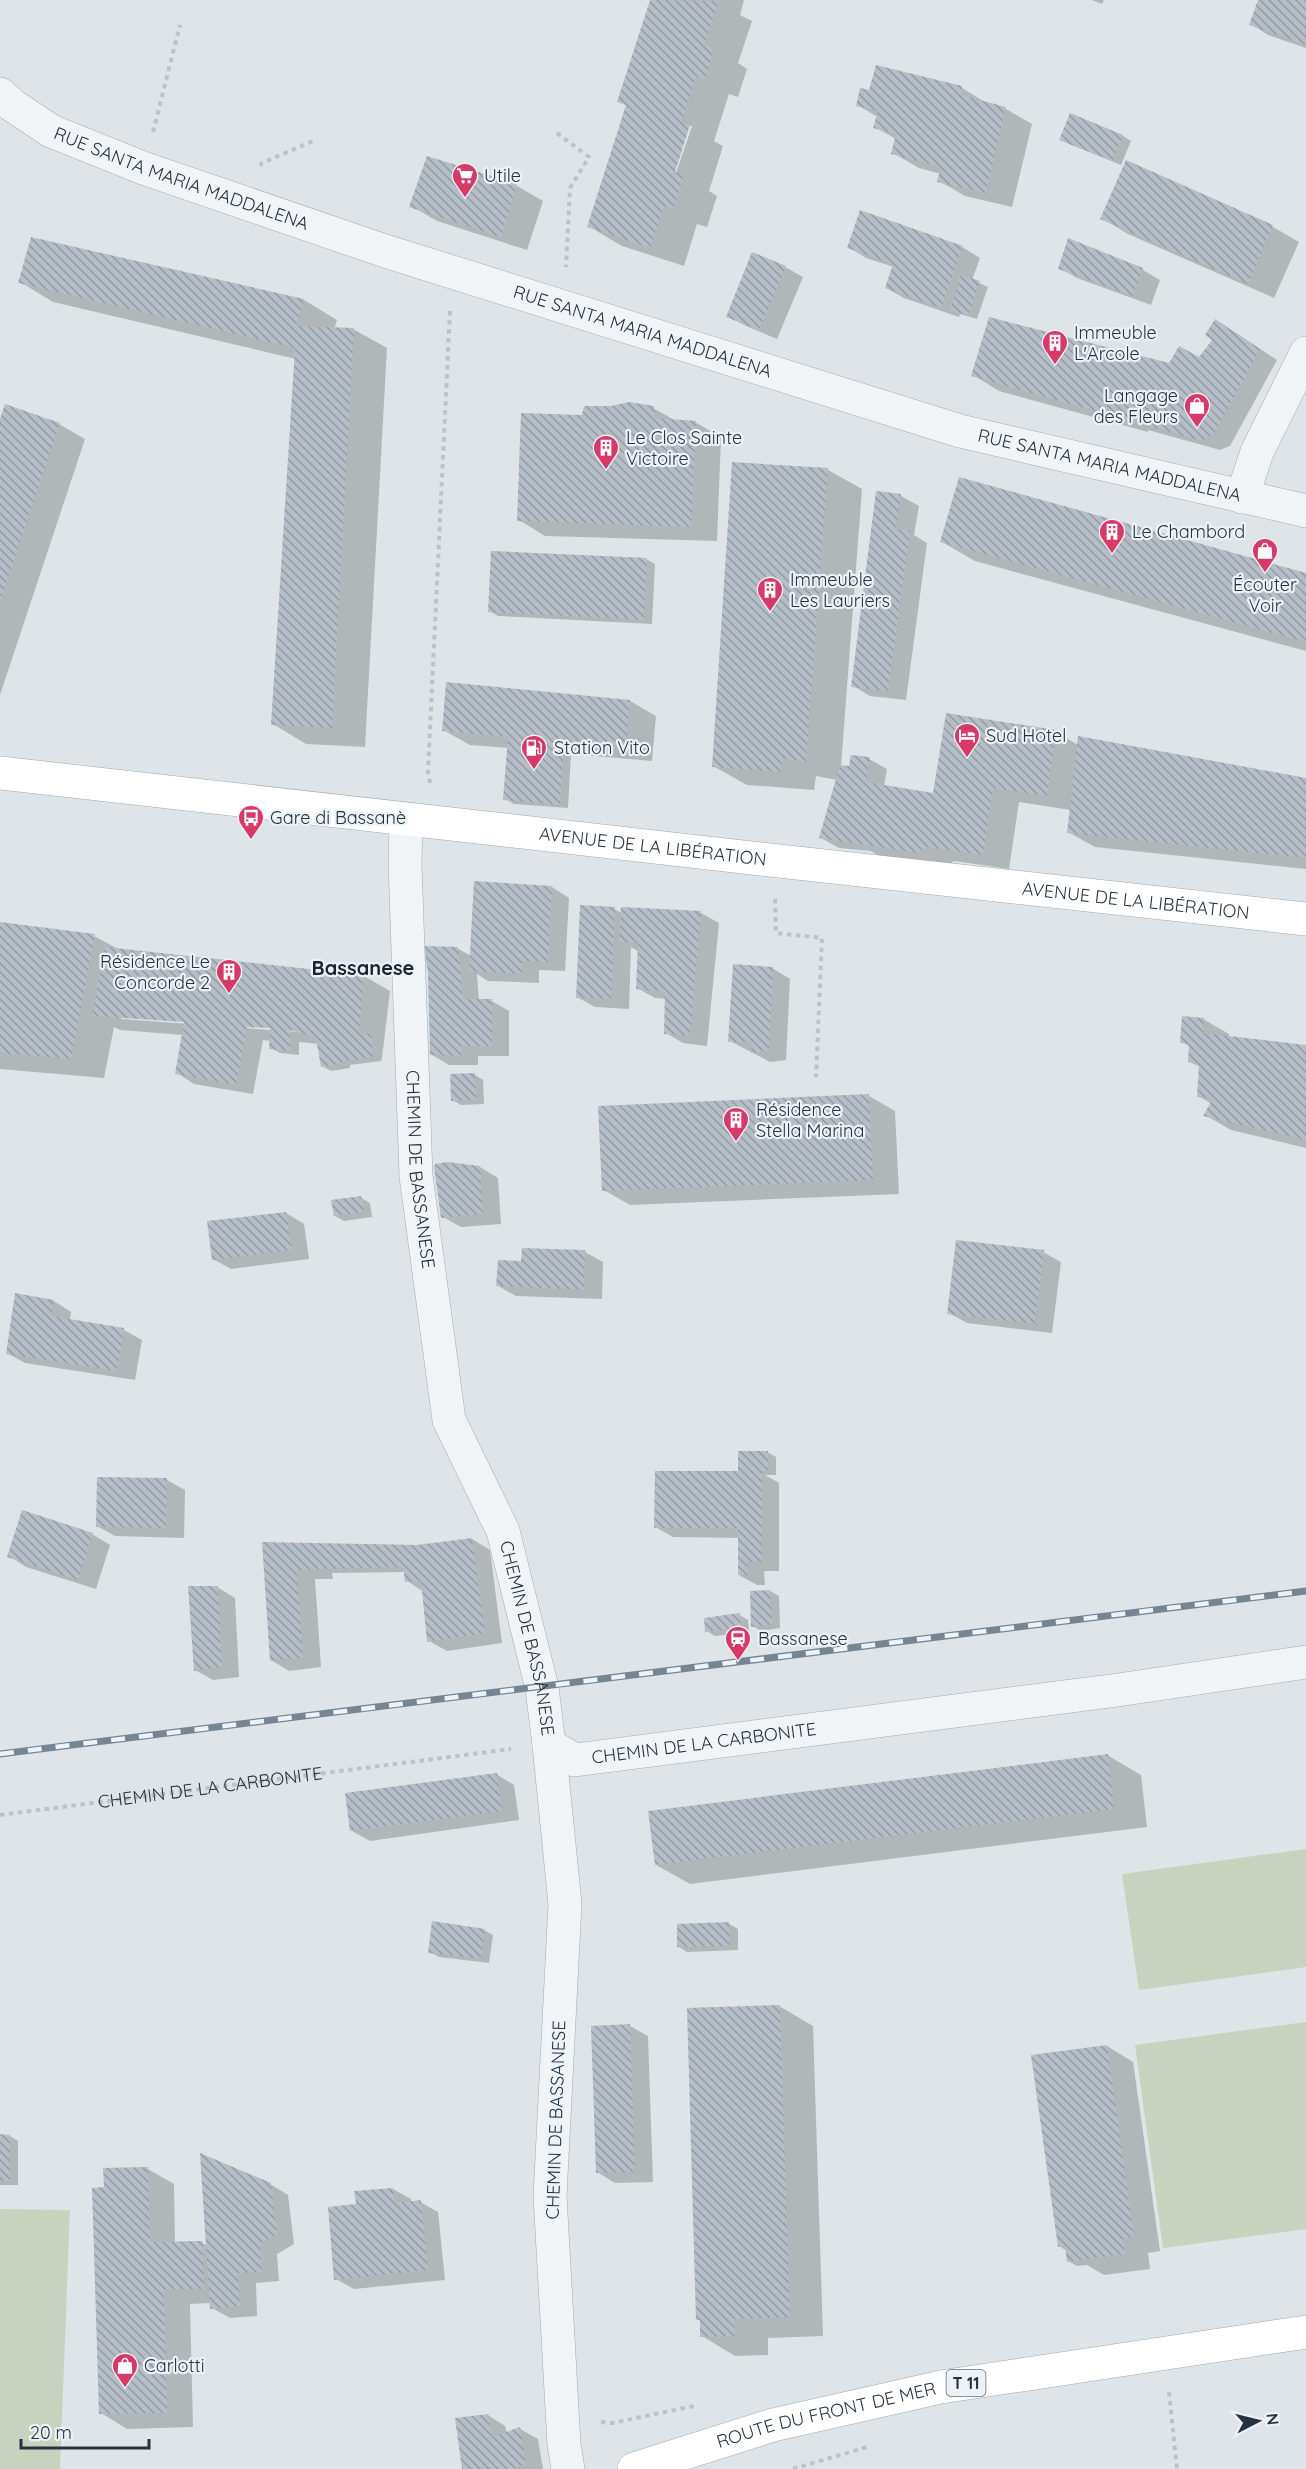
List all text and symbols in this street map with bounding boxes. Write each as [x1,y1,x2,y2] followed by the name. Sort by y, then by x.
[51,121,312,235] street label: RUE SANTA MARIA MADDALENA
[450,161,480,199] supermarket icon: Utile
[484,164,521,187] place label: Utile
[511,280,775,383] street label: RUE SANTA MARIA MADDALENA
[1074,321,1157,365] place label: Immeuble L'Arcole
[1040,328,1070,366] building icon: Immeuble L'Arcole
[1094,384,1178,428] place label: Langage des Fleurs
[1182,391,1212,429] shop icon: Langage des Fleurs
[976,423,1244,507] street label: RUE SANTA MARIA MADDALENA
[626,426,742,470] place label: Le Clos Sainte Victoire
[591,433,621,471] building icon: Le Clos Sainte Victoire
[1097,517,1127,555] building icon: Le Chambord
[1132,520,1245,543] place label: Le Chambord
[1250,536,1280,574] shop icon: Écouter Voir
[790,568,890,612] place label: Immeuble Les Lauriers
[1233,573,1297,617] place label: Écouter Voir
[755,575,785,613] building icon: Immeuble Les Lauriers
[952,721,982,759] hotel icon: Sud Hotel
[986,724,1066,747] place label: Sud Hotel
[519,733,549,771] fuel station icon: Station Vito
[554,736,650,759] place label: Station Vito
[236,803,266,841] bus stop icon: Gare di Bassanè
[270,806,406,829] place label: Gare di Bassanè
[538,822,768,871] street label: AVENUE DE LA LIBÉRATION
[1021,877,1251,924] street label: AVENUE DE LA LIBÉRATION
[100,950,210,994] place label: Résidence Le Concorde 2
[312,955,414,980] district label: Bassanese
[214,957,244,995] building icon: Résidence Le Concorde 2
[401,1070,440,1270] street label: CHEMIN DE BASSANESE
[756,1098,864,1142] place label: Résidence Stella Marina
[721,1105,751,1143] building icon: Résidence Stella Marina
[495,1538,560,1737] street label: CHEMIN DE BASSANESE
[723,1624,753,1662] station icon: Bassanese
[758,1627,848,1650] place label: Bassanese
[590,1717,818,1769] street label: CHEMIN DE LA CARBONITE
[96,1761,324,1813] street label: CHEMIN DE LA CARBONITE
[541,2020,570,2220] street label: CHEMIN DE BASSANESE
[110,2351,140,2389] shop icon: Carlotti
[144,2354,204,2377] place label: Carlotti
[946,2370,986,2396] road number: T 11
[714,2376,938,2453] street label: ROUTE DU FRONT DE MER
[1228,2391,1288,2451] north arrow
[21,2412,148,2450] scale bar
[1262,2412,1284,2426] text: N
[30,2421,72,2444] text: 20 m

